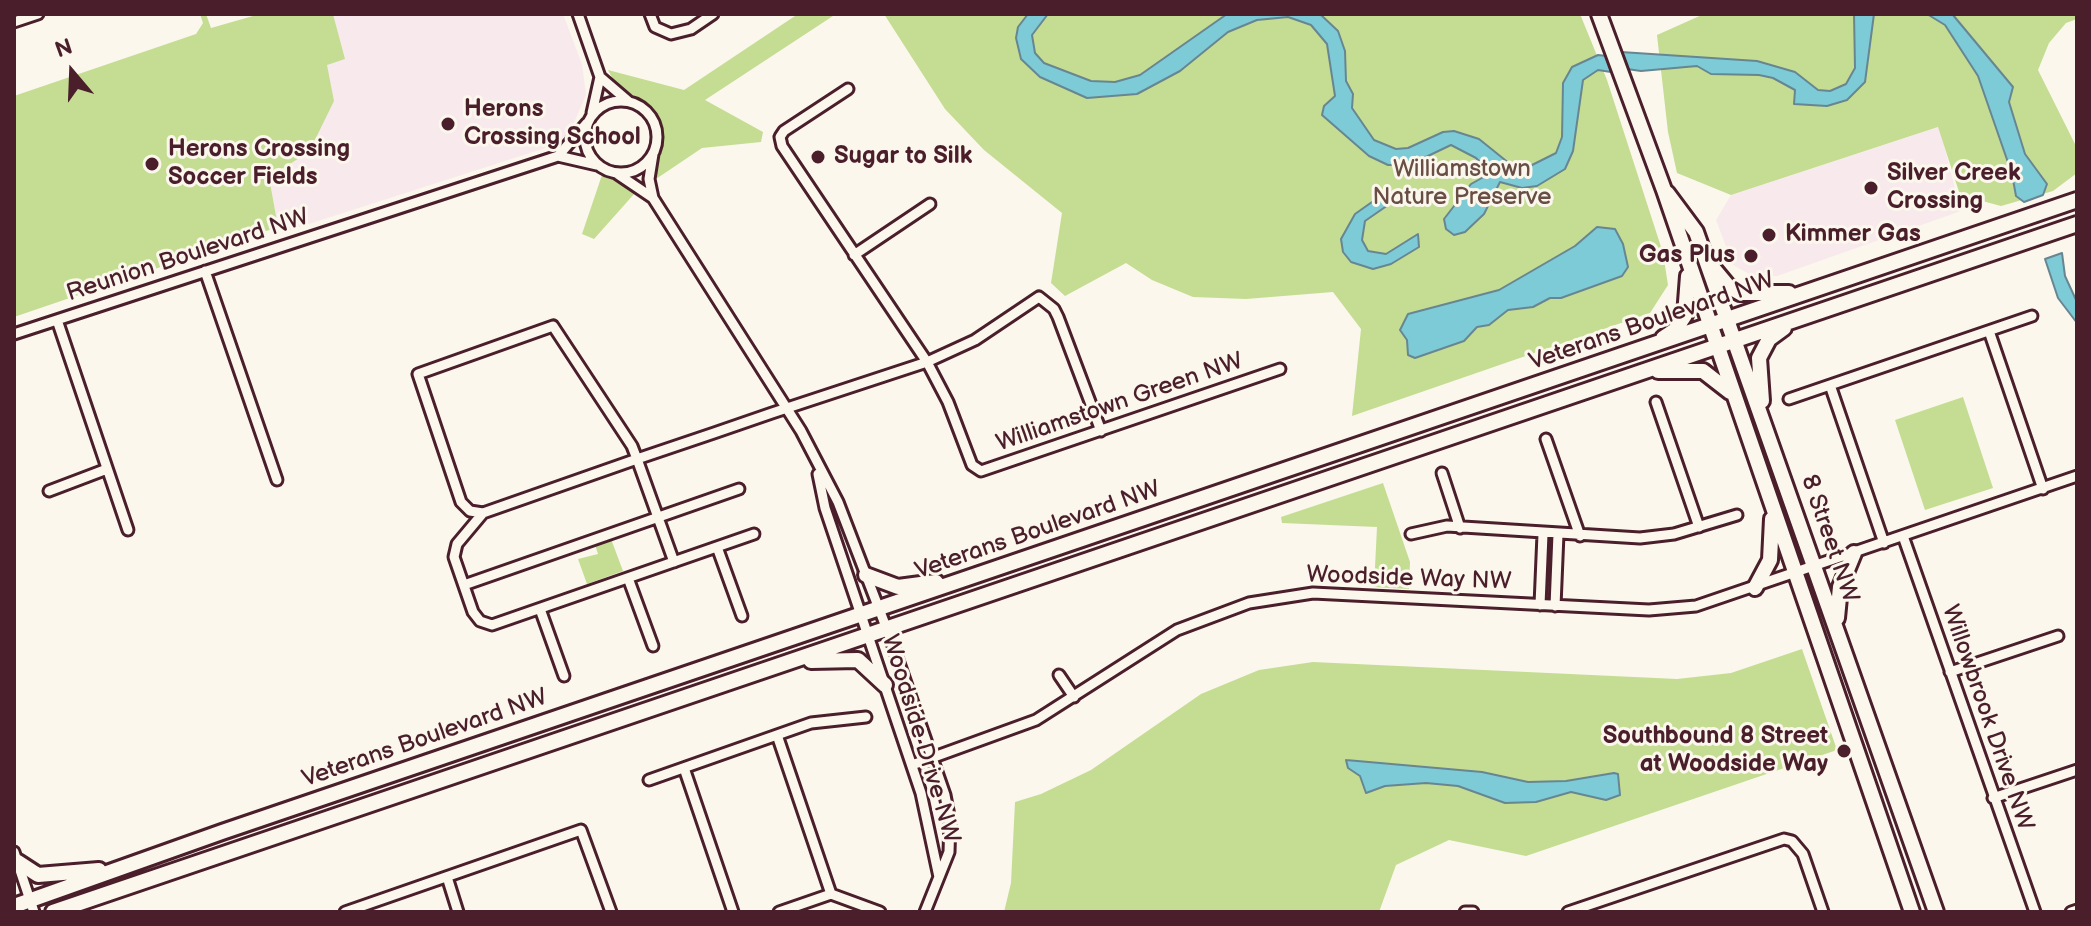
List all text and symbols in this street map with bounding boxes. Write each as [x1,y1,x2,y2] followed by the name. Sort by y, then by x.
[32,32,112,112] north arrow
[52,33,76,64] text: N
[464,96,641,152] place label: Herons Crossing School
[439,115,457,133] marker: Herons Crossing School
[168,136,350,192] place label: Herons Crossing Soccer Fields
[834,143,972,171] place label: Sugar to Silk
[809,148,827,166] marker: Sugar to Silk
[143,155,161,173] marker: Herons Crossing Soccer Fields
[1373,156,1551,212] park label: Williamstown Nature Preserve
[1887,160,2020,216] place label: Silver Creek Crossing
[1862,179,1880,197] marker: Silver Creek Crossing
[63,203,313,309] street label: Reunion Boulevard NW
[1785,221,1921,249] place label: Kimmer Gas
[1760,226,1778,244] marker: Kimmer Gas
[1639,242,1735,270] place label: Gas Plus
[1742,247,1760,265] marker: Gas Plus
[1526,266,1778,378] street label: Veterans Boulevard NW
[993,347,1247,459] street label: Williamstown Green NW
[1794,471,1864,607] street label: 8 Street NW
[912,475,1164,587] street label: Veterans Boulevard NW
[1306,561,1512,597] street label: Woodside Way NW
[1935,601,2039,835] street label: Willowbrook Drive NW
[875,631,965,847] street label: Woodside Drive NW
[299,683,551,795] street label: Veterans Boulevard NW
[1603,723,1828,779] place label: Southbound 8 Street at Woodside Way
[1835,742,1853,760] marker: Southbound 8 Street at Woodside Way

